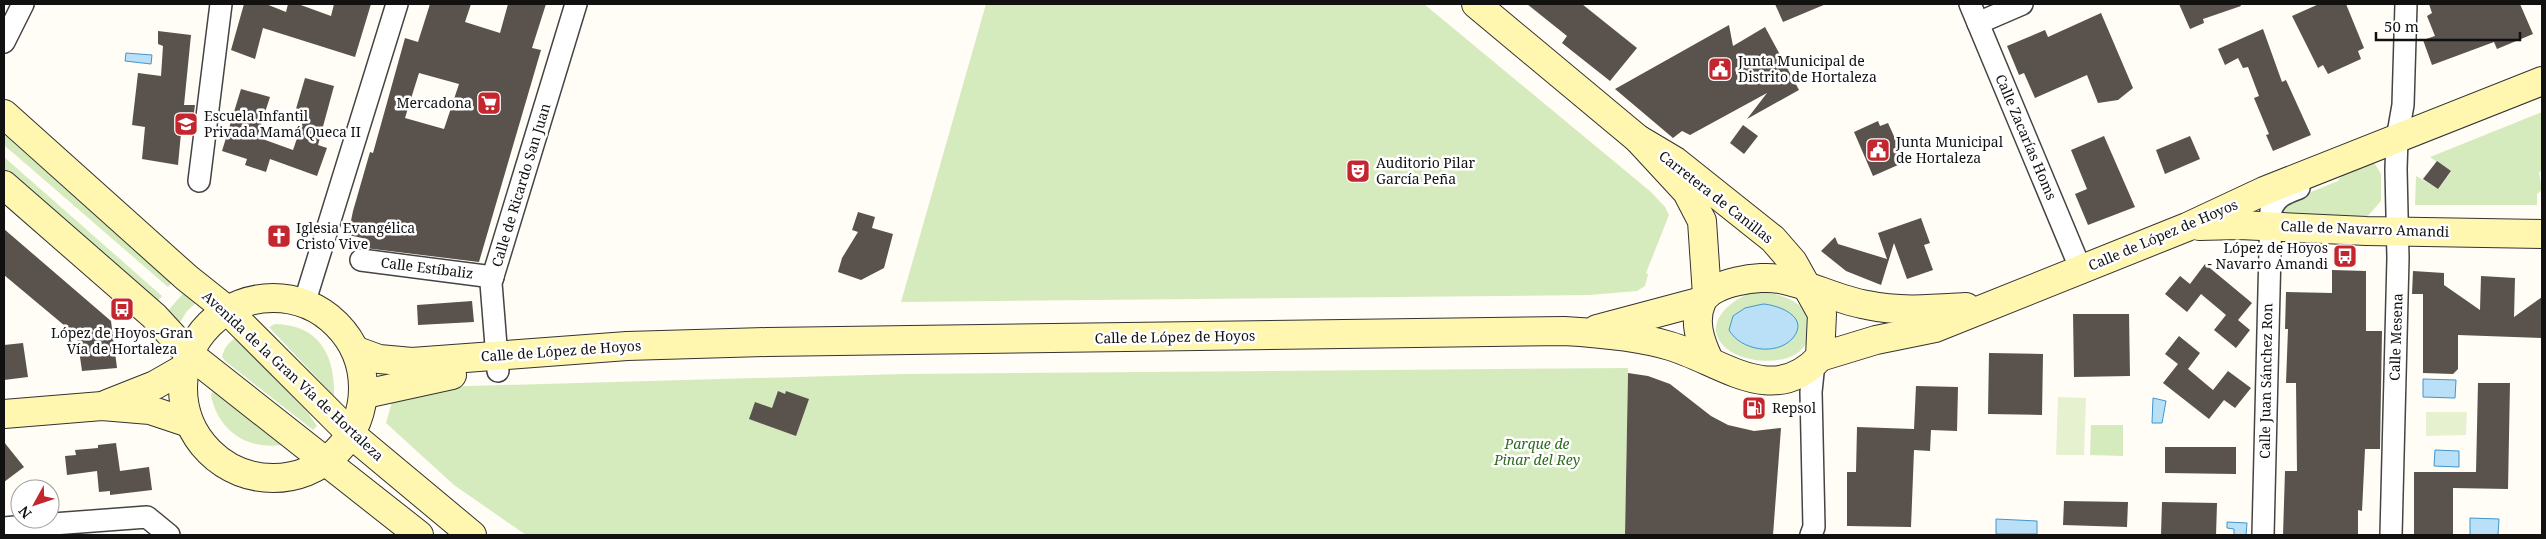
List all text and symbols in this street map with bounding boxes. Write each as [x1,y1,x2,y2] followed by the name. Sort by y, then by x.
[2376,10,2520,42] scale bar
[2384,16,2419,36] text: 50 m
[1737,51,1877,86] place label: Junta Municipal de Distrito de Hortaleza
[1707,56,1733,82] public building icon: Junta Municipal de Distrito de Hortaleza
[1991,71,2062,203] street label: Calle Zacarías Homs
[476,90,502,116] supermarket icon: Mercadona
[396,93,472,112] place label: Mercadona
[487,101,555,269] street label: Calle de Ricardo San Juan
[204,106,361,141] place label: Escuela Infantil Privada Mamá Queca II
[173,111,199,137] school or university icon: Escuela Infantil Privada Mamá Queca II
[1895,132,2004,167] place label: Junta Municipal de Hortaleza
[1865,137,1891,163] public building icon: Junta Municipal de Hortaleza
[1655,146,1777,247] street label: Carretera de Canillas
[1376,153,1476,188] place label: Auditorio Pilar García Peña
[1345,158,1371,184] theatre icon: Auditorio Pilar García Peña
[2085,194,2240,275] street label: Calle de López de Hoyos
[2280,216,2450,241] street label: Calle de Navarro Amandi
[296,218,415,253] place label: Iglesia Evangélica Cristo Vive
[266,223,292,249] church icon: Iglesia Evangélica Cristo Vive
[2207,238,2329,273] place label: López de Hoyos - Navarro Amandi
[2332,243,2358,269] bus stop icon: López de Hoyos - Navarro Amandi
[380,252,474,283] street label: Calle Estíbaliz
[199,286,388,465] street label: Avenida de la Gran Vía de Hortaleza
[2384,293,2407,381] street label: Calle Mesena
[109,296,135,322] bus stop icon: López de Hoyos-Gran Vía de Hortaleza
[2255,303,2276,459] street label: Calle Juan Sánchez Ron
[51,323,193,358] place label: López de Hoyos-Gran Vía de Hortaleza
[1095,326,1255,347] street label: Calle de López de Hoyos
[480,335,642,366] street label: Calle de López de Hoyos
[1741,395,1767,421] fuel station icon: Repsol
[1772,398,1817,417] place label: Repsol
[1493,434,1580,469] park label: Parque de Pinar del Rey
[10,479,60,529] north arrow
[14,502,35,523] text: N

